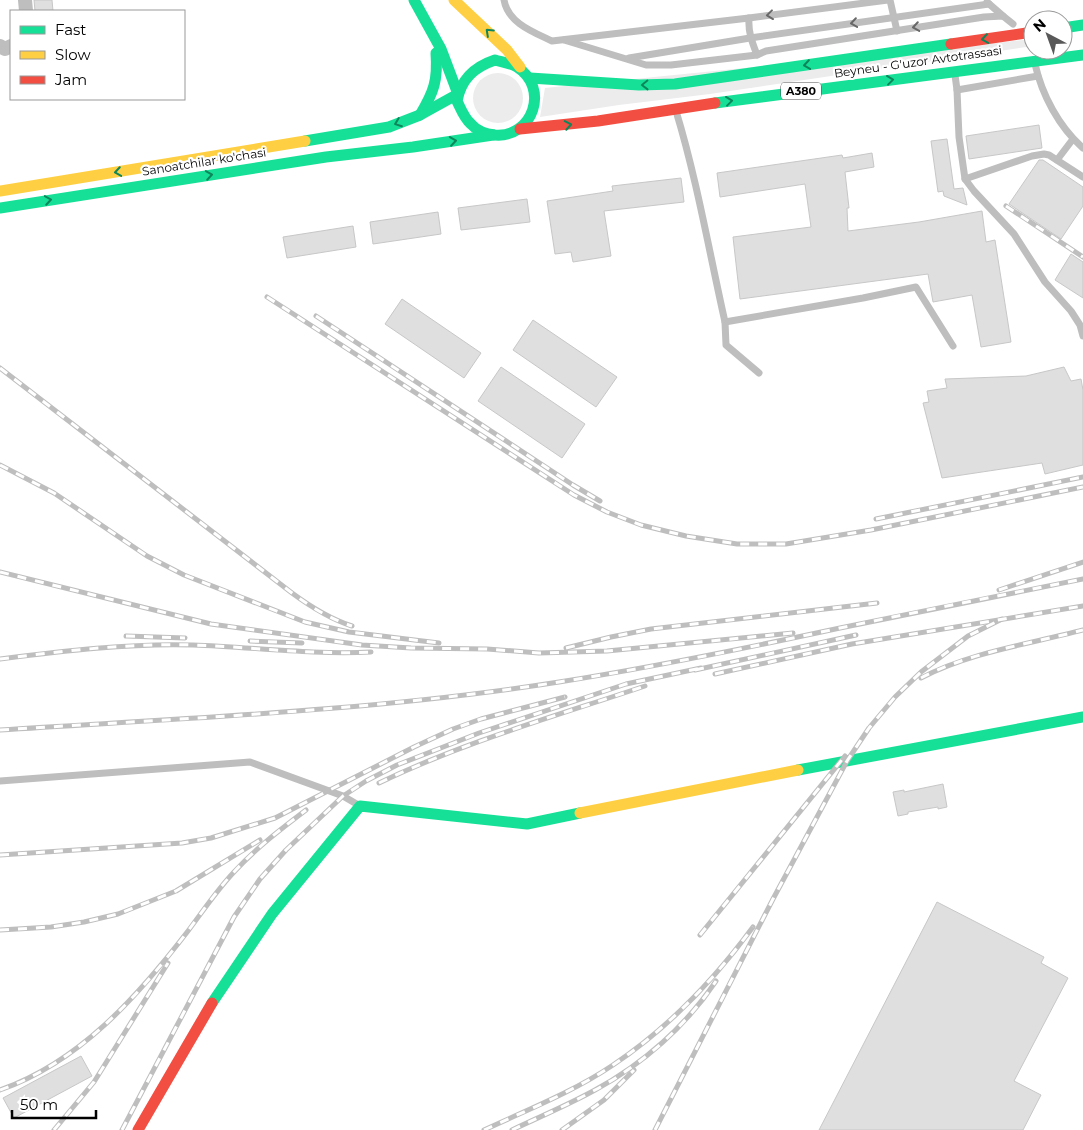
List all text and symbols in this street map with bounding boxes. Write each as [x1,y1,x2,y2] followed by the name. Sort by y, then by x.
[766,9,774,20] one-way arrow
[10,10,185,100] legend
[1023,10,1073,60] north arrow
[1029,15,1050,36] text: N
[850,18,859,28] one-way arrow
[55,20,86,39] text: Fast
[911,22,920,32] one-way arrow
[485,29,494,38] one-way arrow
[980,34,989,44] one-way arrow
[833,42,1003,81] street label: Beyneu - G'uzor Avtotrassasi
[55,45,91,64] text: Slow
[802,59,810,70] one-way arrow
[54,70,87,89] text: Jam
[886,75,894,86] one-way arrow
[641,79,649,90] one-way arrow
[781,82,821,100] road number: A380
[725,96,733,107] one-way arrow
[395,118,403,128] one-way arrow
[564,121,573,131] one-way arrow
[449,137,457,147] one-way arrow
[141,144,267,179] street label: Sanoatchilar ko'chasi
[113,166,121,177] one-way arrow
[204,171,213,181] one-way arrow
[44,196,53,206] one-way arrow
[12,1088,96,1120] scale bar
[20,1095,58,1114] text: 50 m

